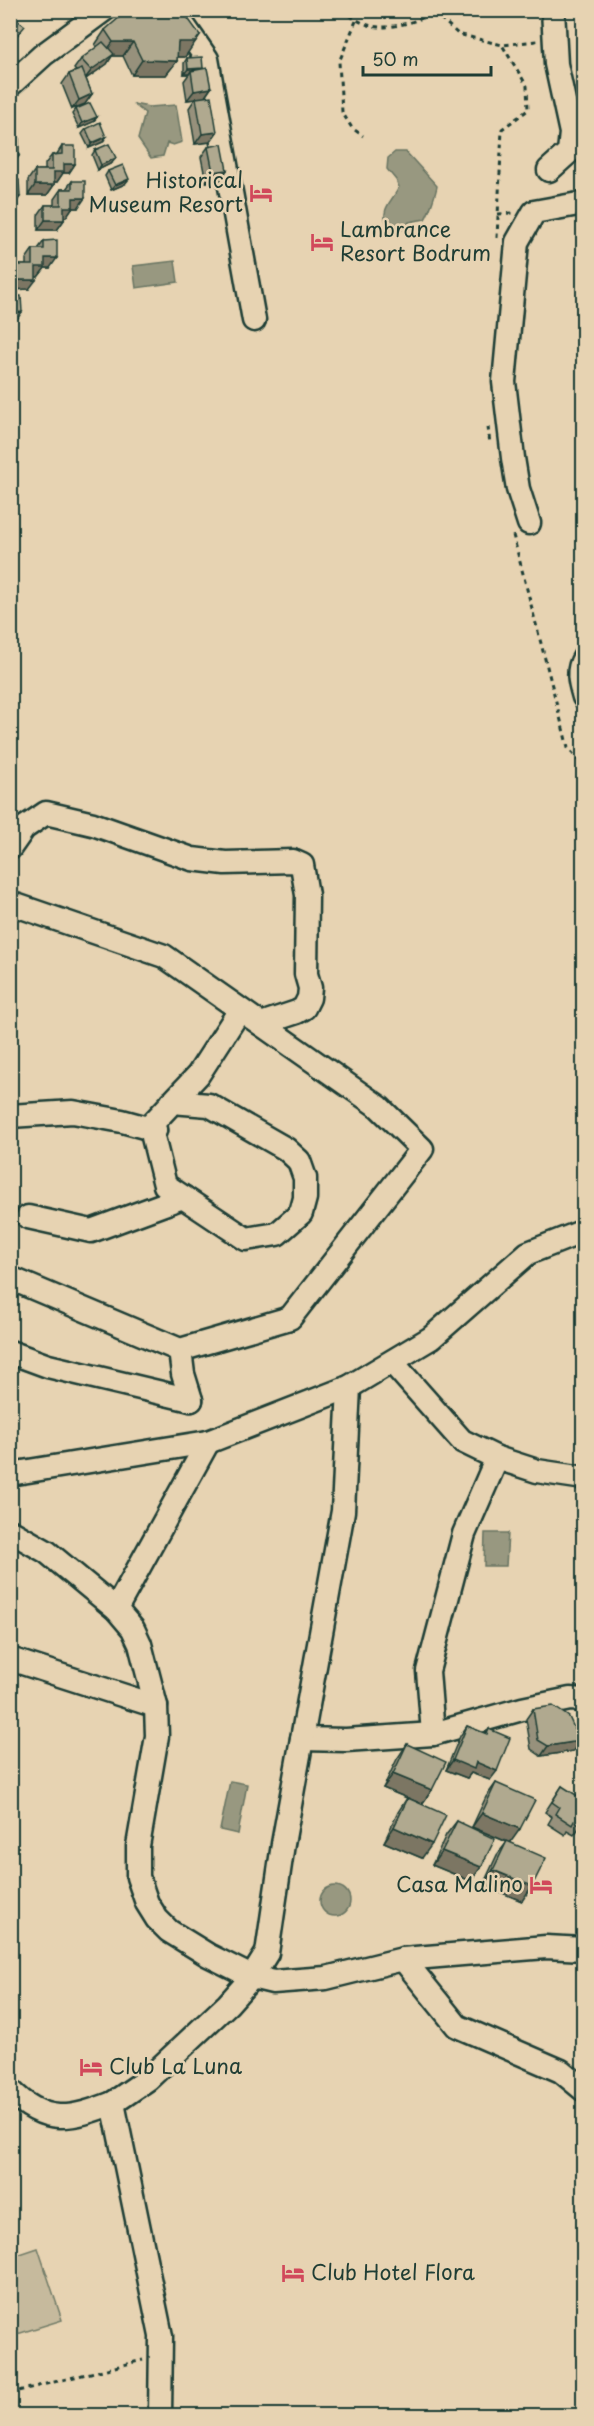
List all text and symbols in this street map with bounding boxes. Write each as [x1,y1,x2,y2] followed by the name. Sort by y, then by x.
[363,39,490,77] scale bar
[372,45,419,72] text: 50 m
[89,163,243,219] place label: Historical Museum Resort
[248,180,274,206] hotel icon: Historical Museum Resort
[340,212,491,268] place label: Lambrance Resort Bodrum
[309,229,335,255] hotel icon: Lambrance Resort Bodrum
[396,1867,523,1899] place label: Casa Malino
[528,1872,554,1898] hotel icon: Casa Malino
[109,2049,242,2081] place label: Club La Luna
[78,2054,104,2080] hotel icon: Club La Luna
[311,2255,475,2287] place label: Club Hotel Flora
[280,2260,306,2286] hotel icon: Club Hotel Flora

